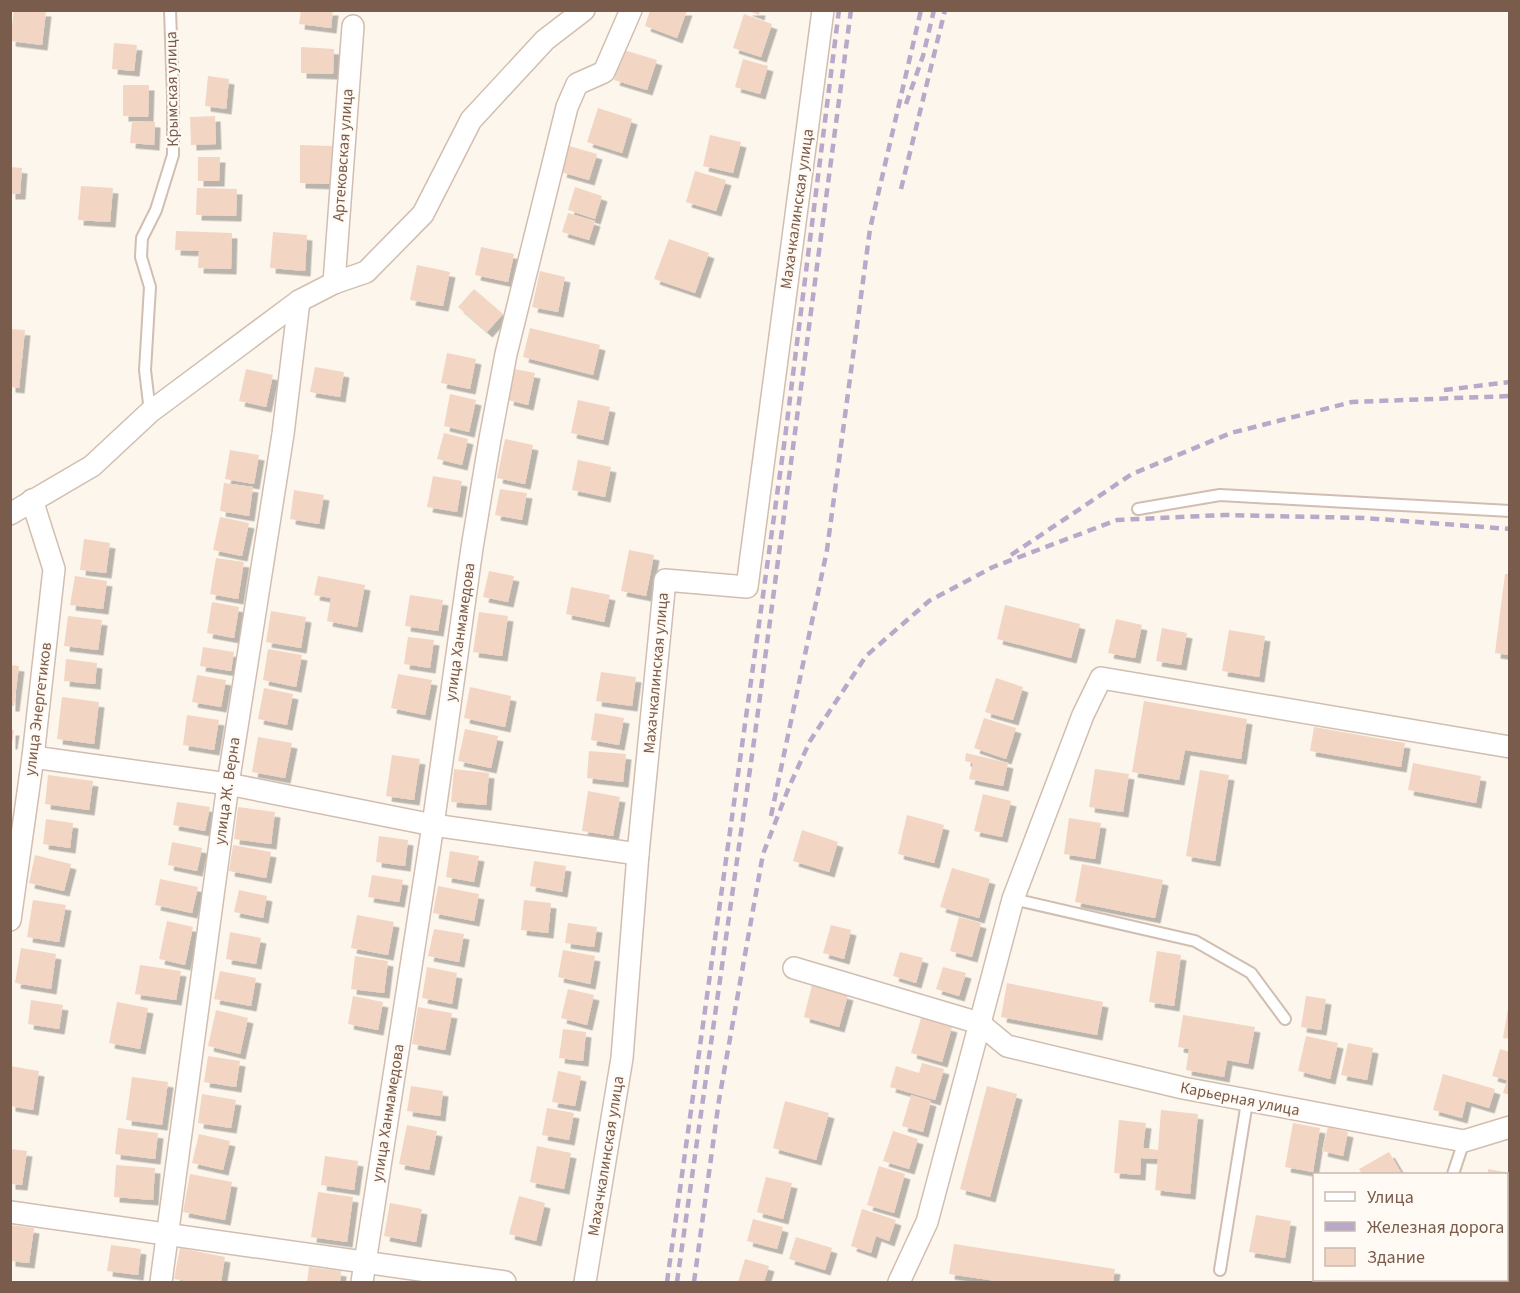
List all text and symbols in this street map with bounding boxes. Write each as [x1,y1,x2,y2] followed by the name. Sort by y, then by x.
[160,31,184,147] street label: Крымская улица
[327,88,359,222] street label: Артековская улица
[775,127,819,291] street label: Махачкалинская улица
[439,561,481,703] street label: улица Ханмамедова
[638,591,674,755] street label: Махачкалинская улица
[19,641,57,777] street label: улица Энергетиков
[209,736,245,846] street label: улица Ж. Верна
[366,1042,410,1184] street label: улица Ханмамедова
[582,1074,630,1238] street label: Махачкалинская улица
[1178,1077,1302,1121] street label: Карьерная улица
[1313,1173,1508,1281] legend
[1367,1185,1414,1210] text: Улица
[1367,1215,1504,1240] text: Железная дорога
[1367,1245,1425,1270] text: Здание

